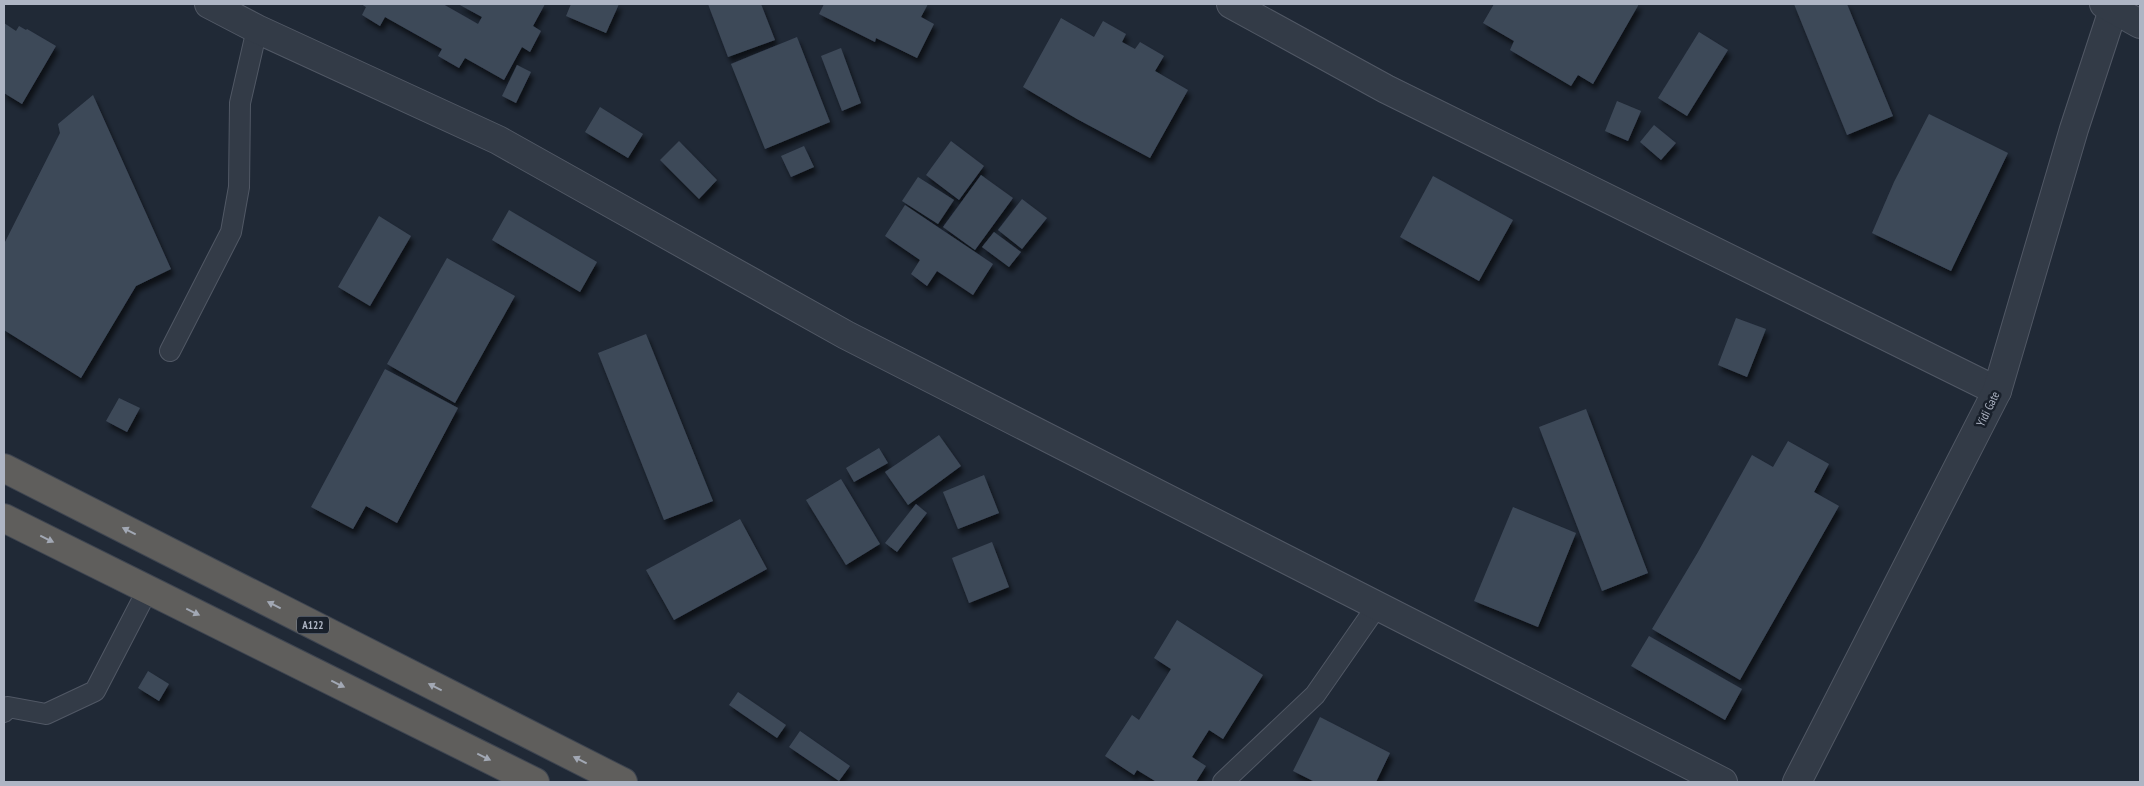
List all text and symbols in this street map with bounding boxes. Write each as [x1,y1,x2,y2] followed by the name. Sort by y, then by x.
[1973,389,2002,429] street label: Yidi Gate
[122,527,137,535] one-way arrow
[40,535,55,543] one-way arrow
[267,601,281,609] one-way arrow
[186,608,200,616] one-way arrow
[297,616,329,634] road number: A122
[331,680,345,688] one-way arrow
[428,683,442,691] one-way arrow
[477,753,491,761] one-way arrow
[572,756,587,764] one-way arrow

